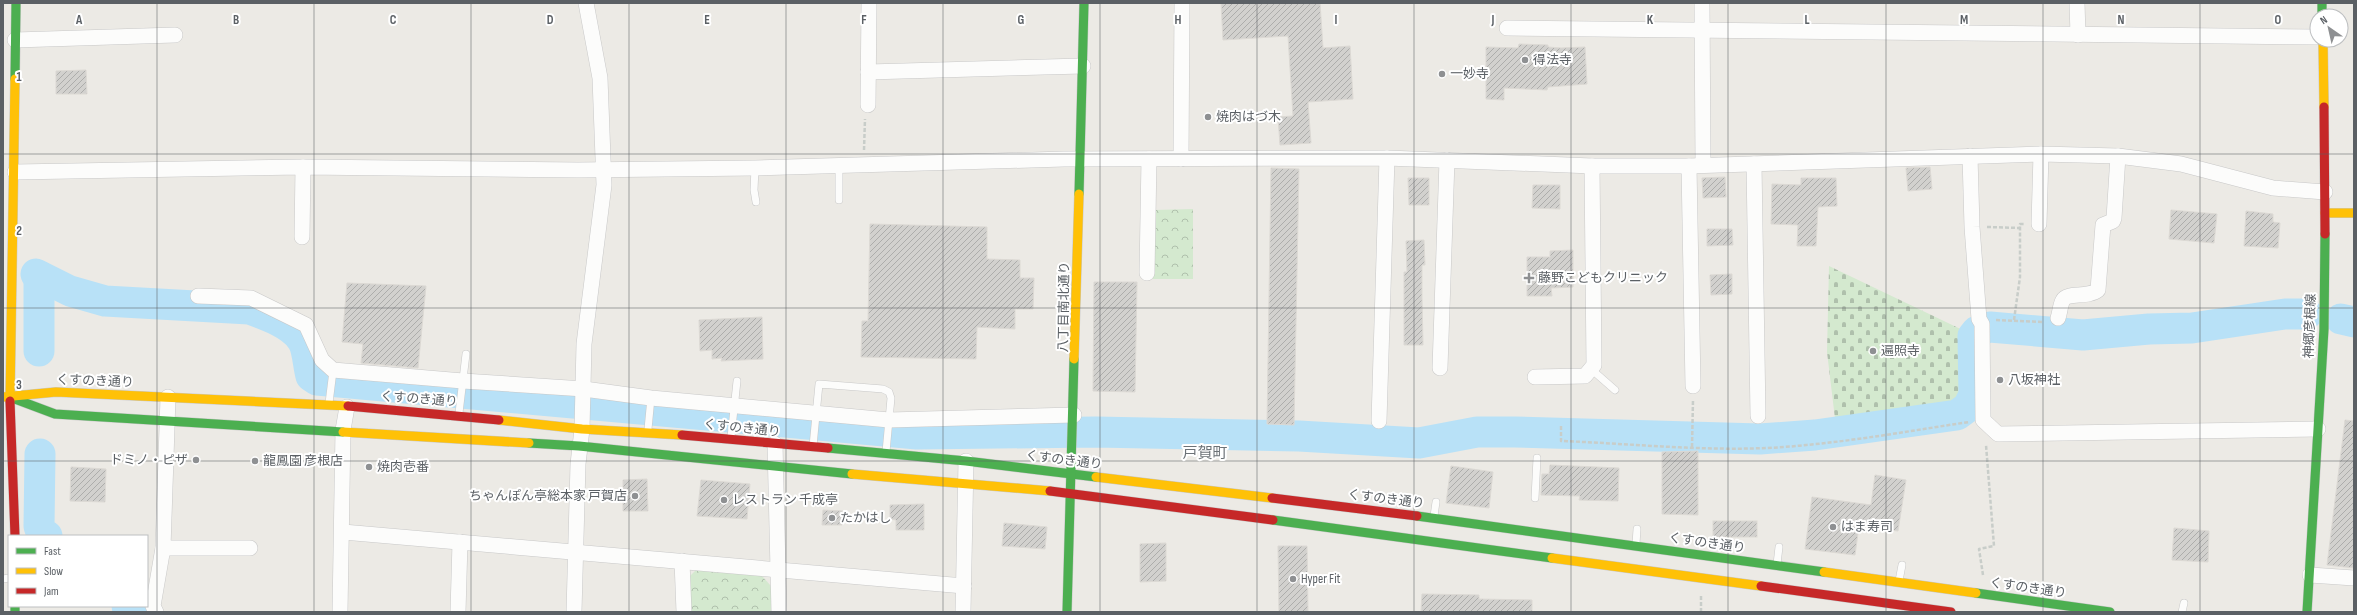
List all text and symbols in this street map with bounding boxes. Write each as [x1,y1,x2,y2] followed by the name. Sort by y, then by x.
[2309,8,2349,48] north arrow
[75,12,83,28] text: A
[233,12,239,28] text: B
[390,12,397,28] text: C
[547,12,554,28] text: D
[704,12,710,28] text: E
[861,12,867,28] text: F
[1018,12,1025,28] text: G
[1175,12,1182,28] text: H
[1335,12,1338,28] text: I
[1491,12,1495,28] text: J
[1647,12,1654,28] text: K
[1804,12,1810,28] text: L
[1960,12,1968,28] text: M
[2118,12,2125,28] text: N
[2275,12,2282,28] text: O
[2318,13,2330,27] text: N
[1533,52,1572,68] place label: 得法寺
[1520,55,1530,65] marker: 得法寺
[1450,66,1489,82] place label: 一妙寺
[16,69,22,85] text: 1
[1437,69,1447,79] marker: 一妙寺
[1216,109,1281,125] place label: 焼肉はづ木
[1203,112,1213,122] marker: 焼肉はづ木
[16,223,22,239] text: 2
[1055,261,1073,353] street label: 八丁目南北通り
[1538,270,1668,286] place label: 藤野こどもクリニック
[1523,272,1535,284] marker: 藤野こどもクリニック
[2301,293,2319,359] street label: 神郷彦根線
[1881,343,1920,359] place label: 遍照寺
[1868,346,1878,356] marker: 遍照寺
[56,372,134,390] street label: くすのき通り
[2008,372,2060,388] place label: 八坂神社
[1995,375,2005,385] marker: 八坂神社
[16,377,22,393] text: 3
[380,388,458,410] street label: くすのき通り
[703,416,781,440] street label: くすのき通り
[1182,444,1228,463] district label: 戸賀町
[1025,447,1103,473] street label: くすのき通り
[110,452,188,468] place label: ドミノ・ピザ
[263,453,343,469] place label: 龍鳳園 彦根店
[191,455,201,465] marker: ドミノ・ピザ
[250,456,260,466] marker: 龍鳳園 彦根店
[377,459,429,475] place label: 焼肉壱番
[364,462,374,472] marker: 焼肉壱番
[1347,486,1425,512] street label: くすのき通り
[469,488,627,504] place label: ちゃんぽん亭総本家 戸賀店
[630,491,640,501] marker: ちゃんぽん亭総本家 戸賀店
[732,492,838,508] place label: レストラン 千成亭
[719,495,729,505] marker: レストラン 千成亭
[840,510,891,526] place label: たかはし
[827,513,837,523] marker: たかはし
[1841,519,1893,535] place label: はま寿司
[1828,522,1838,532] marker: はま寿司
[1667,530,1747,556] street label: くすのき通り
[8,535,148,607] legend
[44,544,61,559] text: Fast
[44,564,63,579] text: Slow
[1301,571,1341,587] place label: Hyper Fit
[1288,574,1298,584] marker: Hyper Fit
[1988,575,2068,601] street label: くすのき通り
[43,584,59,599] text: Jam

